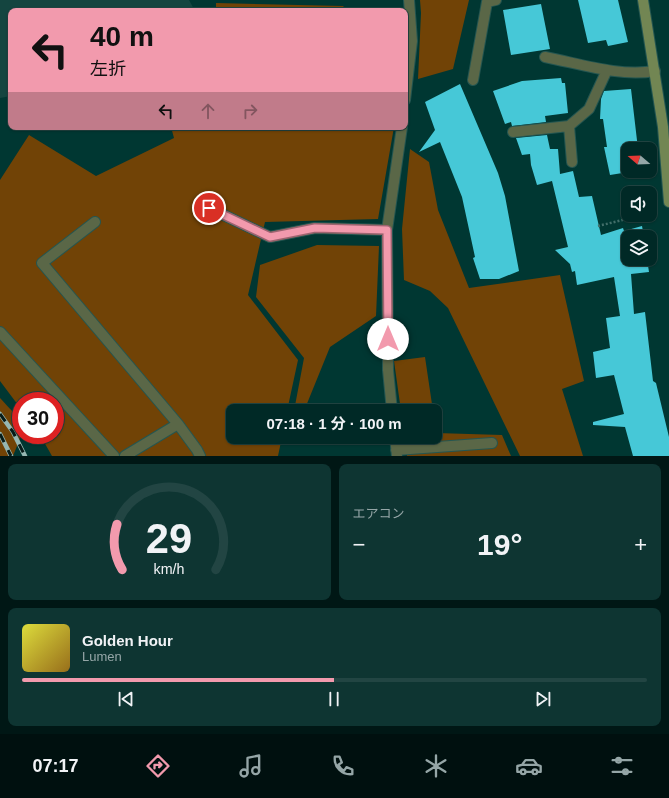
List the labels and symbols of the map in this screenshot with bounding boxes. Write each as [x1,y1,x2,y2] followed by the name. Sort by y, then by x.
[621,142,657,178] north arrow
[192,191,226,225] pin
[367,318,409,360] position arrow
[12,392,64,444] speed limit sign: 30

